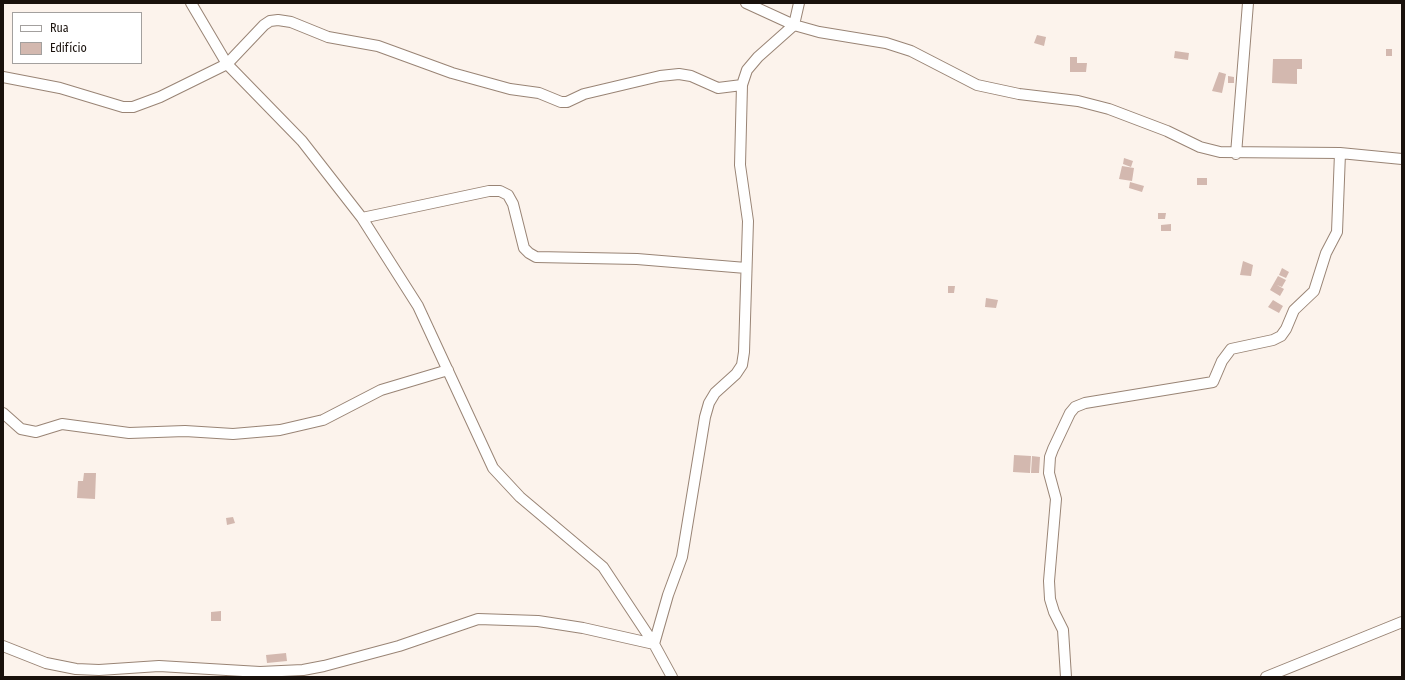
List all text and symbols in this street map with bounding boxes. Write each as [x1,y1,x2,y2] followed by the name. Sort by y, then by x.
[12,12,142,64] legend
[50,21,69,35] text: Rua
[50,41,87,55] text: Edifício

